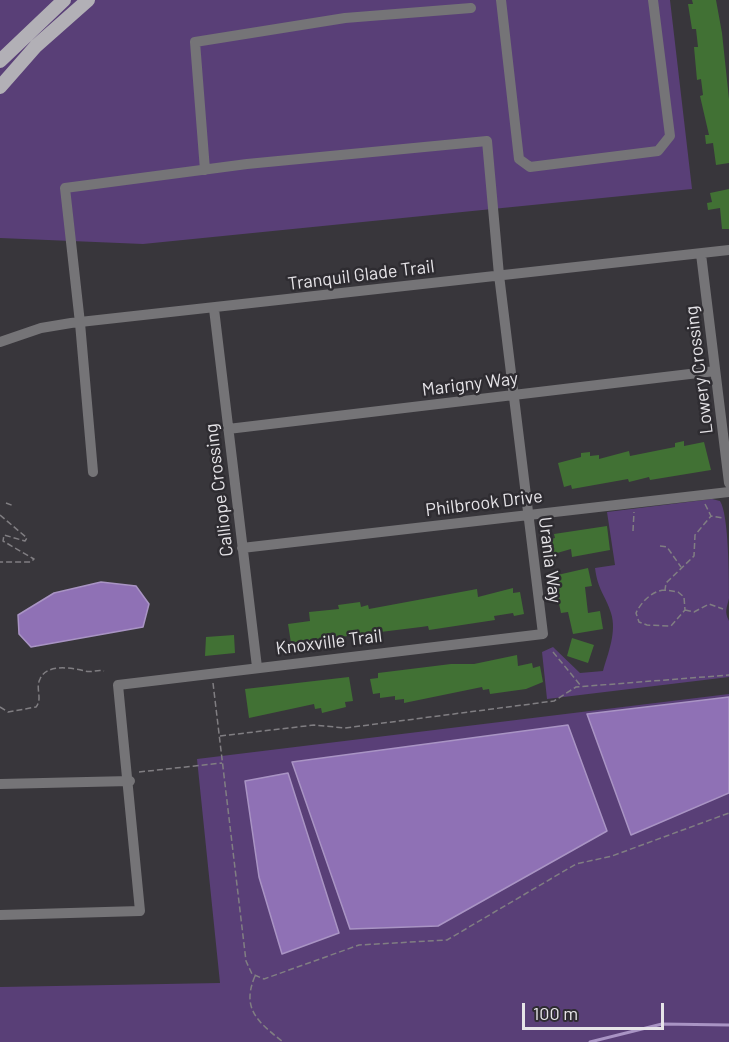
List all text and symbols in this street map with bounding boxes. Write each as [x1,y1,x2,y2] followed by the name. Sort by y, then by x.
[286,255,436,295] street label: Tranquil Glade Trail
[680,305,718,435] street label: Lowery Crossing
[421,367,519,401] street label: Marigny Way
[200,422,238,558] street label: Calliope Crossing
[424,485,544,521] street label: Philbrook Drive
[534,516,566,604] street label: Urania Way
[275,625,383,659] street label: Knoxville Trail
[525,991,668,1029] scale bar
[533,1002,578,1024] text: 100 m

